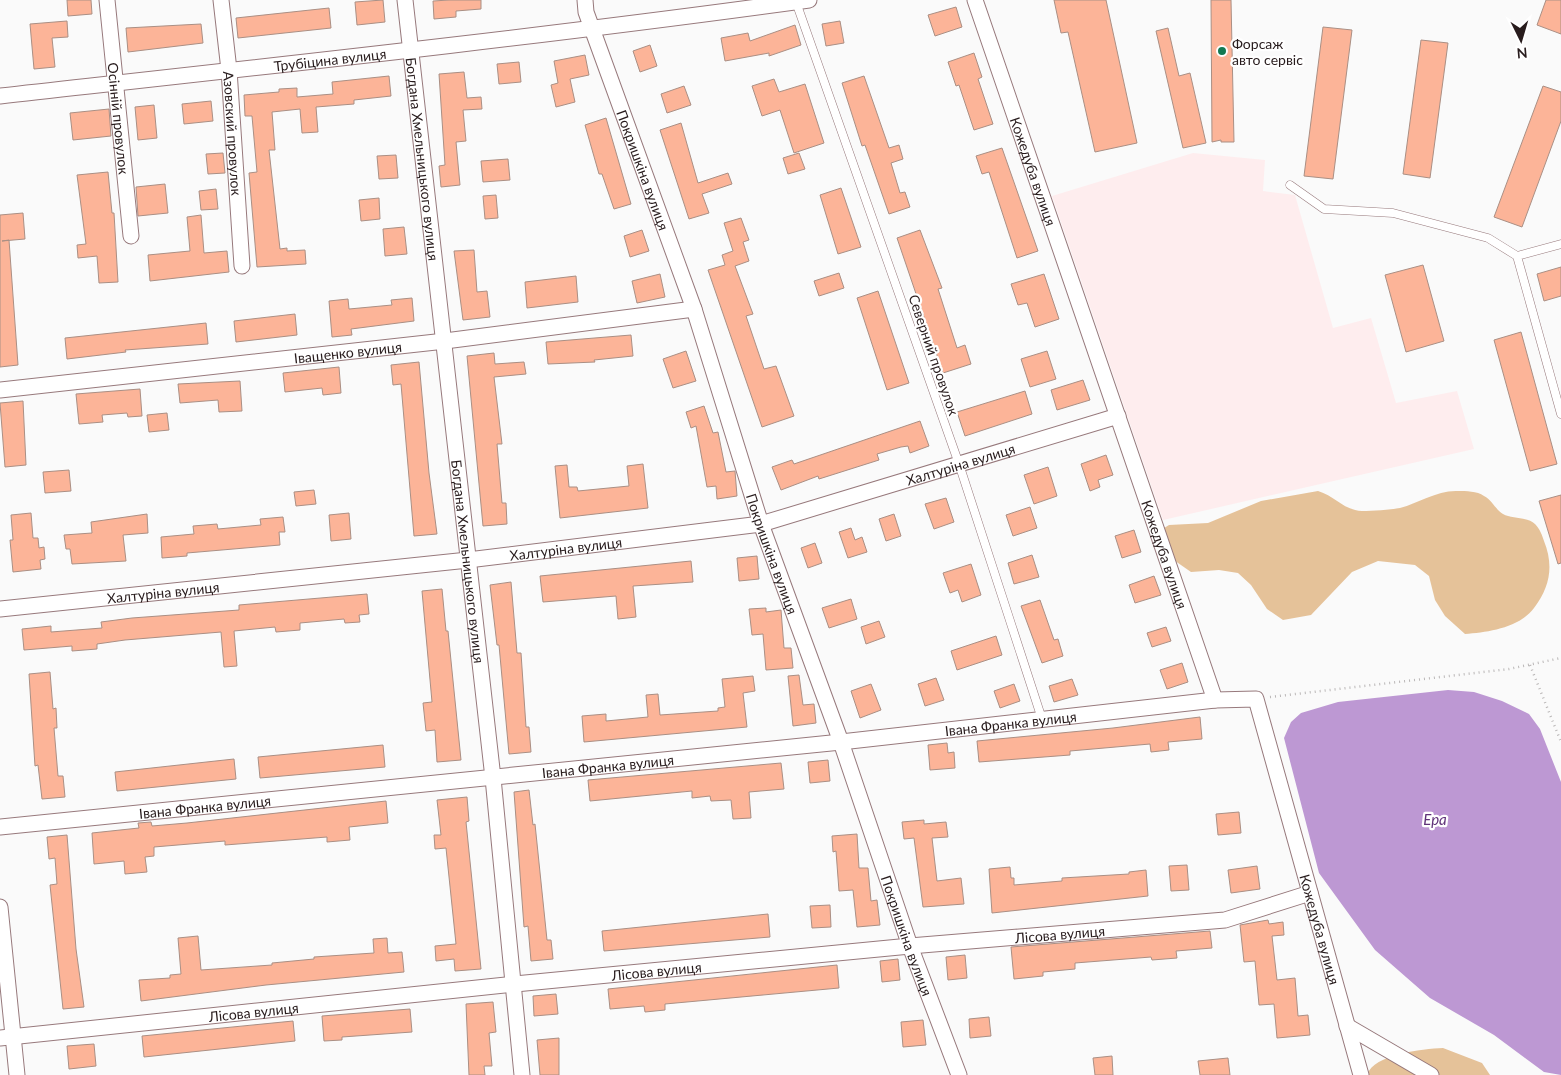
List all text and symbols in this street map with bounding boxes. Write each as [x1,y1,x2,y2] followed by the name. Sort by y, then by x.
[1496,15,1546,65] north arrow
[1232,35,1303,68] place label: Форсаж авто сервіс
[273,44,387,74] street label: Трубіцина вулиця
[1216,45,1228,57] marker: Форсаж авто сервіс
[1516,45,1528,62] text: N
[403,56,443,262] street label: Богдана Хмельницького вулиця
[105,62,133,176] street label: Осінній провулок
[221,71,246,197] street label: Азовский провулок
[614,107,673,232] street label: Покришкіна вулиця
[1007,115,1060,228] street label: Кожедуба вулиця
[905,292,963,418] street label: Северний провулок
[293,337,403,366] street label: Іващенко вулиця
[904,439,1017,488] street label: Халтуріна вулиця
[449,459,488,664] street label: Богдана Хмельницького вулиця
[743,491,802,616] street label: Покришкіна вулиця
[1139,498,1192,611] street label: Кожедуба вулиця
[509,533,623,563] street label: Халтуріна вулиця
[106,578,220,606] street label: Халтуріна вулиця
[944,707,1077,739] street label: Івана Франка вулиця
[541,750,675,781] street label: Івана Франка вулиця
[138,791,272,821] street label: Івана Франка вулиця
[1423,810,1447,828] water label: Ера
[1297,872,1344,986] street label: Кожедуба вулиця
[878,873,937,998] street label: Покришкіна вулиця
[1013,921,1106,946] street label: Лісова вулиця
[610,958,702,983] street label: Лісова вулиця
[207,998,299,1025] street label: Лісова вулиця

